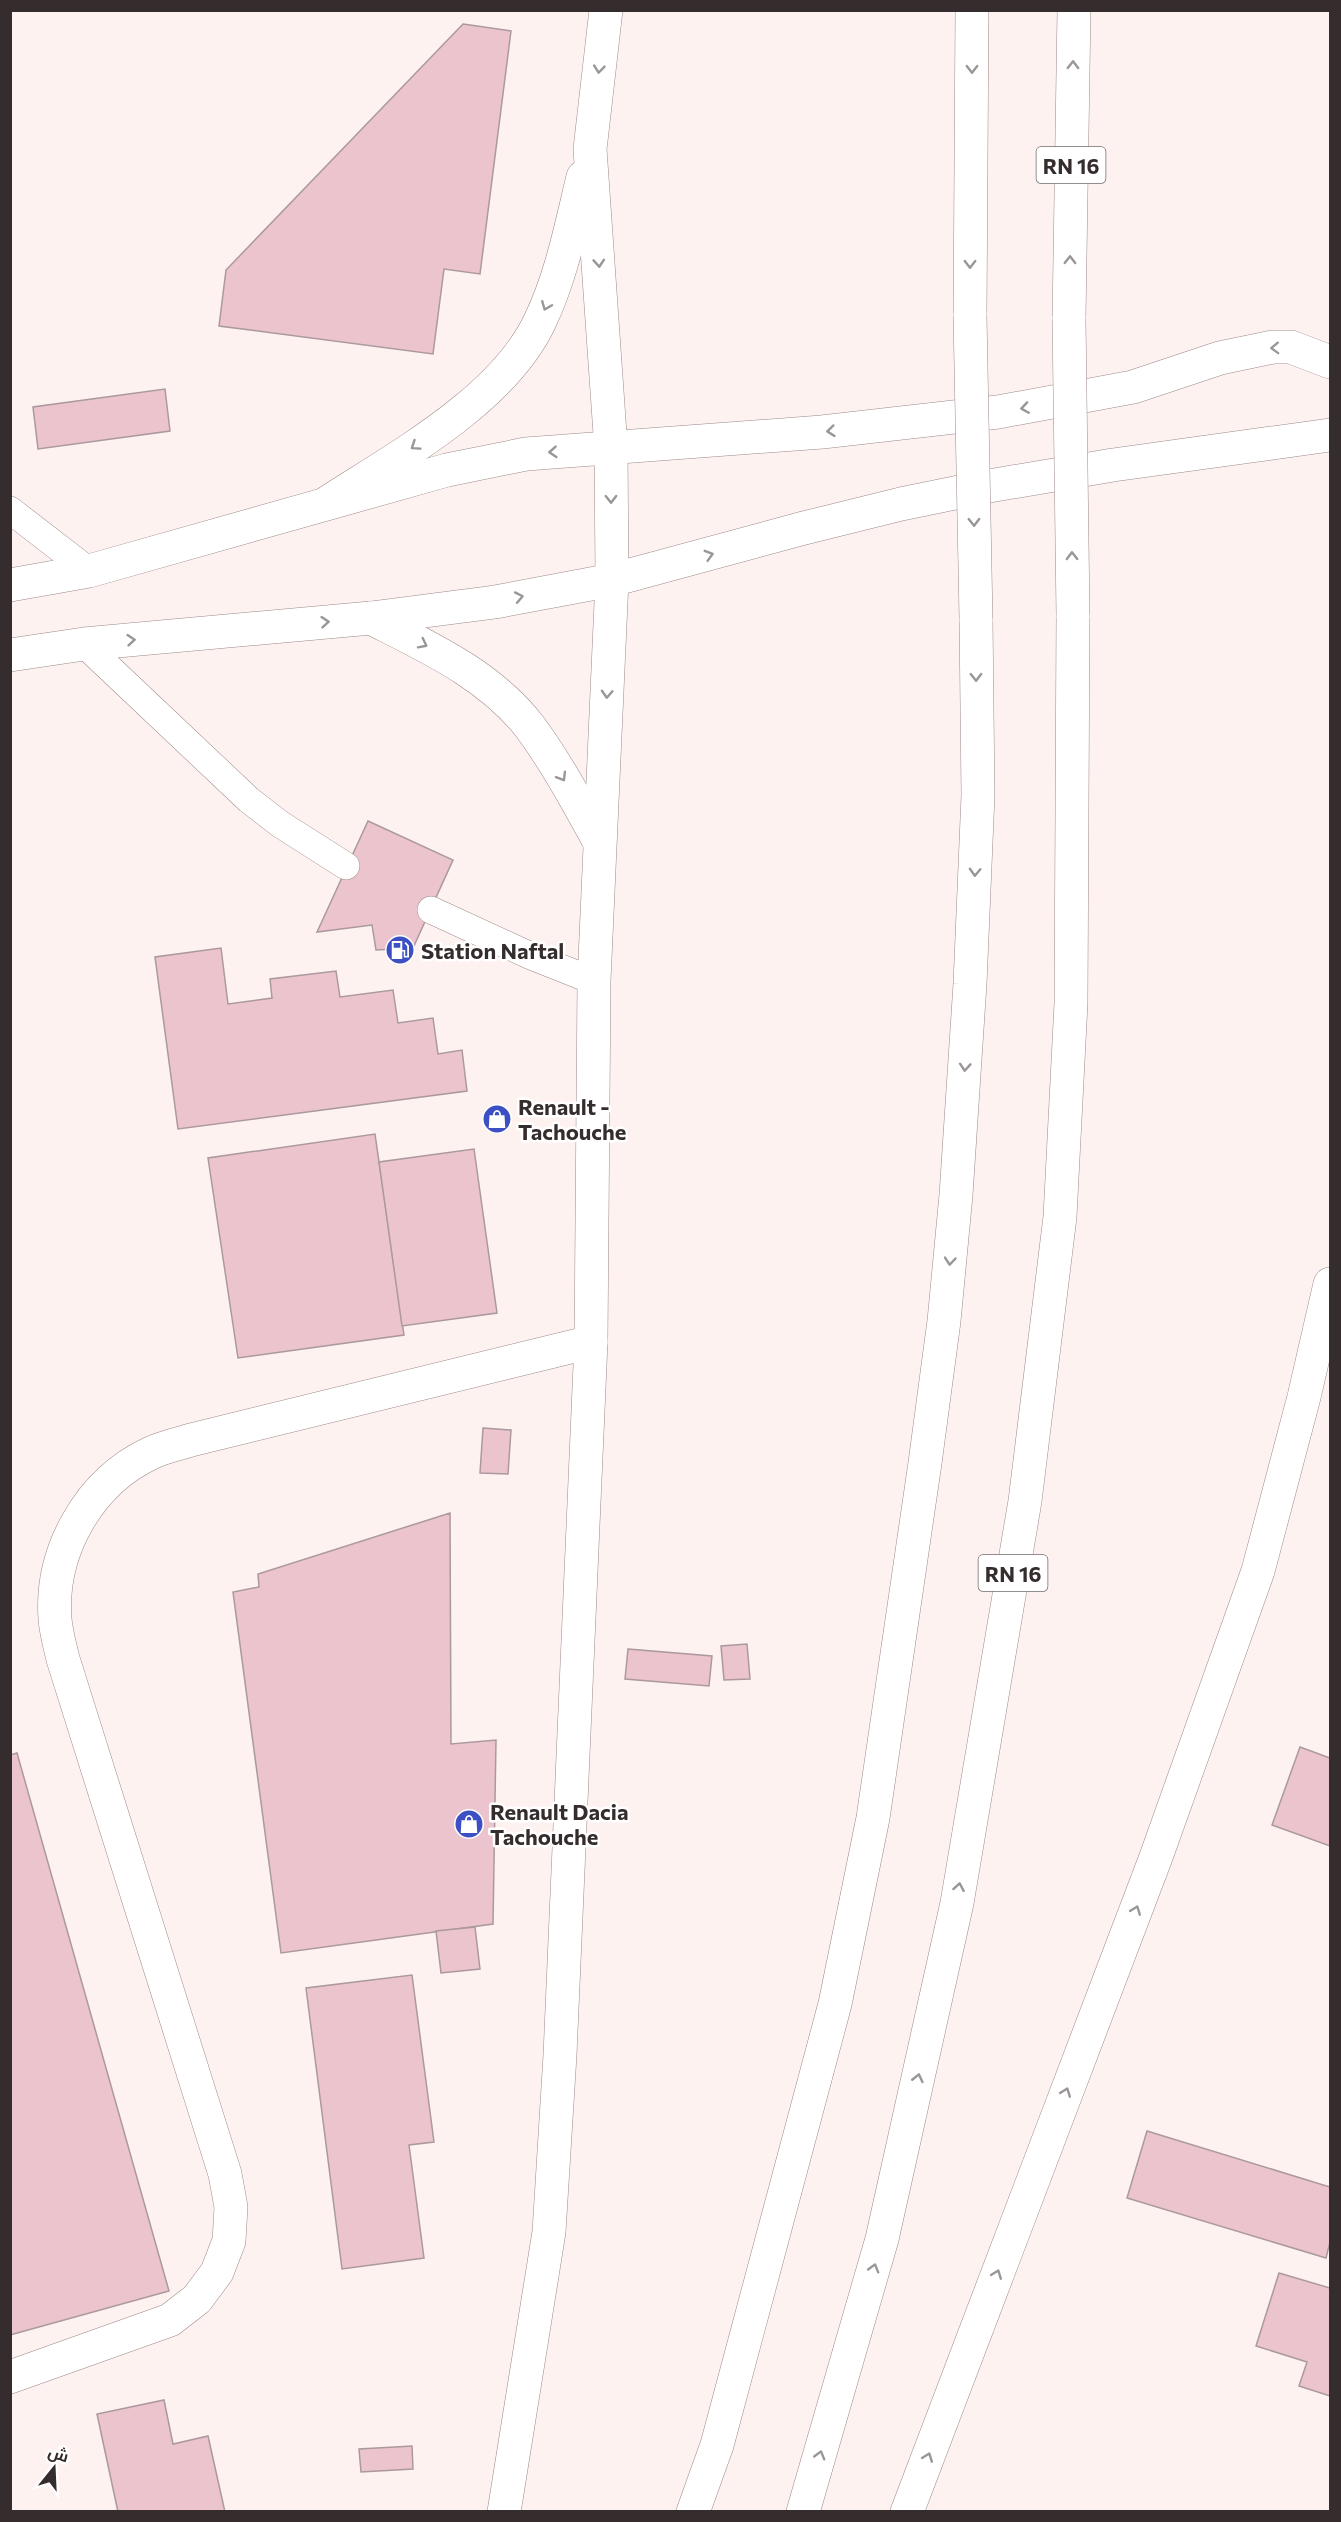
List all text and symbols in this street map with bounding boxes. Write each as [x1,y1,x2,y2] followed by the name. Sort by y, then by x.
[1067,61,1079,70] one-way arrow
[593,64,606,73] one-way arrow
[966,64,978,73] one-way arrow
[1036,147,1106,183] road number: RN 16
[1063,256,1076,265] one-way arrow
[592,258,605,267] one-way arrow
[964,259,977,268] one-way arrow
[541,300,553,311] one-way arrow
[1270,341,1279,354] one-way arrow
[1020,401,1030,414] one-way arrow
[826,424,836,437] one-way arrow
[410,439,421,450] one-way arrow
[548,445,557,458] one-way arrow
[605,495,618,504] one-way arrow
[968,517,980,526] one-way arrow
[703,550,714,562] one-way arrow
[1066,552,1078,561] one-way arrow
[513,591,523,604] one-way arrow
[321,616,330,629] one-way arrow
[126,634,136,647] one-way arrow
[417,637,428,649] one-way arrow
[970,673,983,682] one-way arrow
[600,690,613,699] one-way arrow
[555,771,566,781] one-way arrow
[969,867,981,876] one-way arrow
[384,934,416,966] fuel station icon: Station Naftal
[421,937,564,964] place label: Station Naftal
[958,1062,971,1071] one-way arrow
[518,1093,626,1145] place label: Renault - Tachouche
[481,1103,513,1135] shop icon: Renault - Tachouche
[944,1257,957,1266] one-way arrow
[978,1555,1048,1591] road number: RN 16
[490,1798,628,1850] place label: Renault Dacia Tachouche
[453,1808,485,1840] shop icon: Renault Dacia Tachouche
[953,1883,965,1892] one-way arrow
[1128,1905,1141,1916] one-way arrow
[910,2073,923,2083] one-way arrow
[1059,2087,1072,2098] one-way arrow
[866,2263,879,2273] one-way arrow
[990,2270,1002,2281] one-way arrow
[24,2438,84,2498] north arrow
[46,2441,71,2466] text: ش
[813,2450,825,2461] one-way arrow
[921,2452,933,2463] one-way arrow

